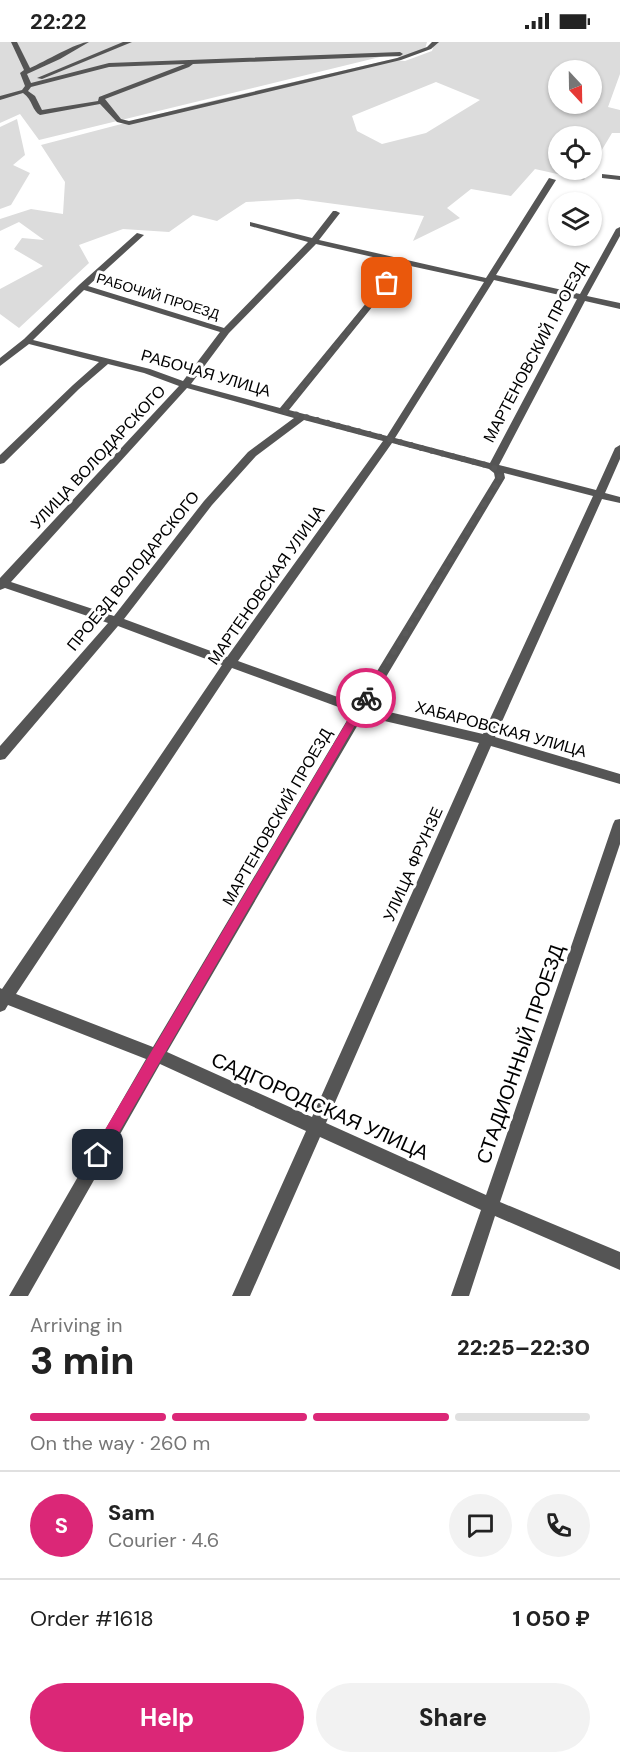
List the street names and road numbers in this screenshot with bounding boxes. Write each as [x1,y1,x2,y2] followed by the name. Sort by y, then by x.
[478,258,592,446] street label: МАРТЕНОВСКИЙ ПРОЕЗД
[94,269,222,323] street label: РАБОЧИЙ ПРОЕЗД
[139,344,274,402] street label: РАБОЧАЯ УЛИЦА
[26,381,170,533] street label: УЛИЦА ВОЛОДАРСКОГО
[62,487,204,655] street label: ПРОЕЗД ВОЛОДАРСКОГО
[203,501,329,669] street label: МАРТЕНОВСКАЯ УЛИЦА
[413,696,589,762] street label: ХАБАРОВСКАЯ УЛИЦА
[217,724,337,910] street label: МАРТЕНОВСКИЙ ПРОЕЗД
[378,804,448,924] street label: УЛИЦА ФРУНЗЕ
[470,940,570,1167] street label: СТАДИОННЫЙ ПРОЕЗД
[207,1046,433,1166] street label: САДГОРОДСКАЯ УЛИЦА

